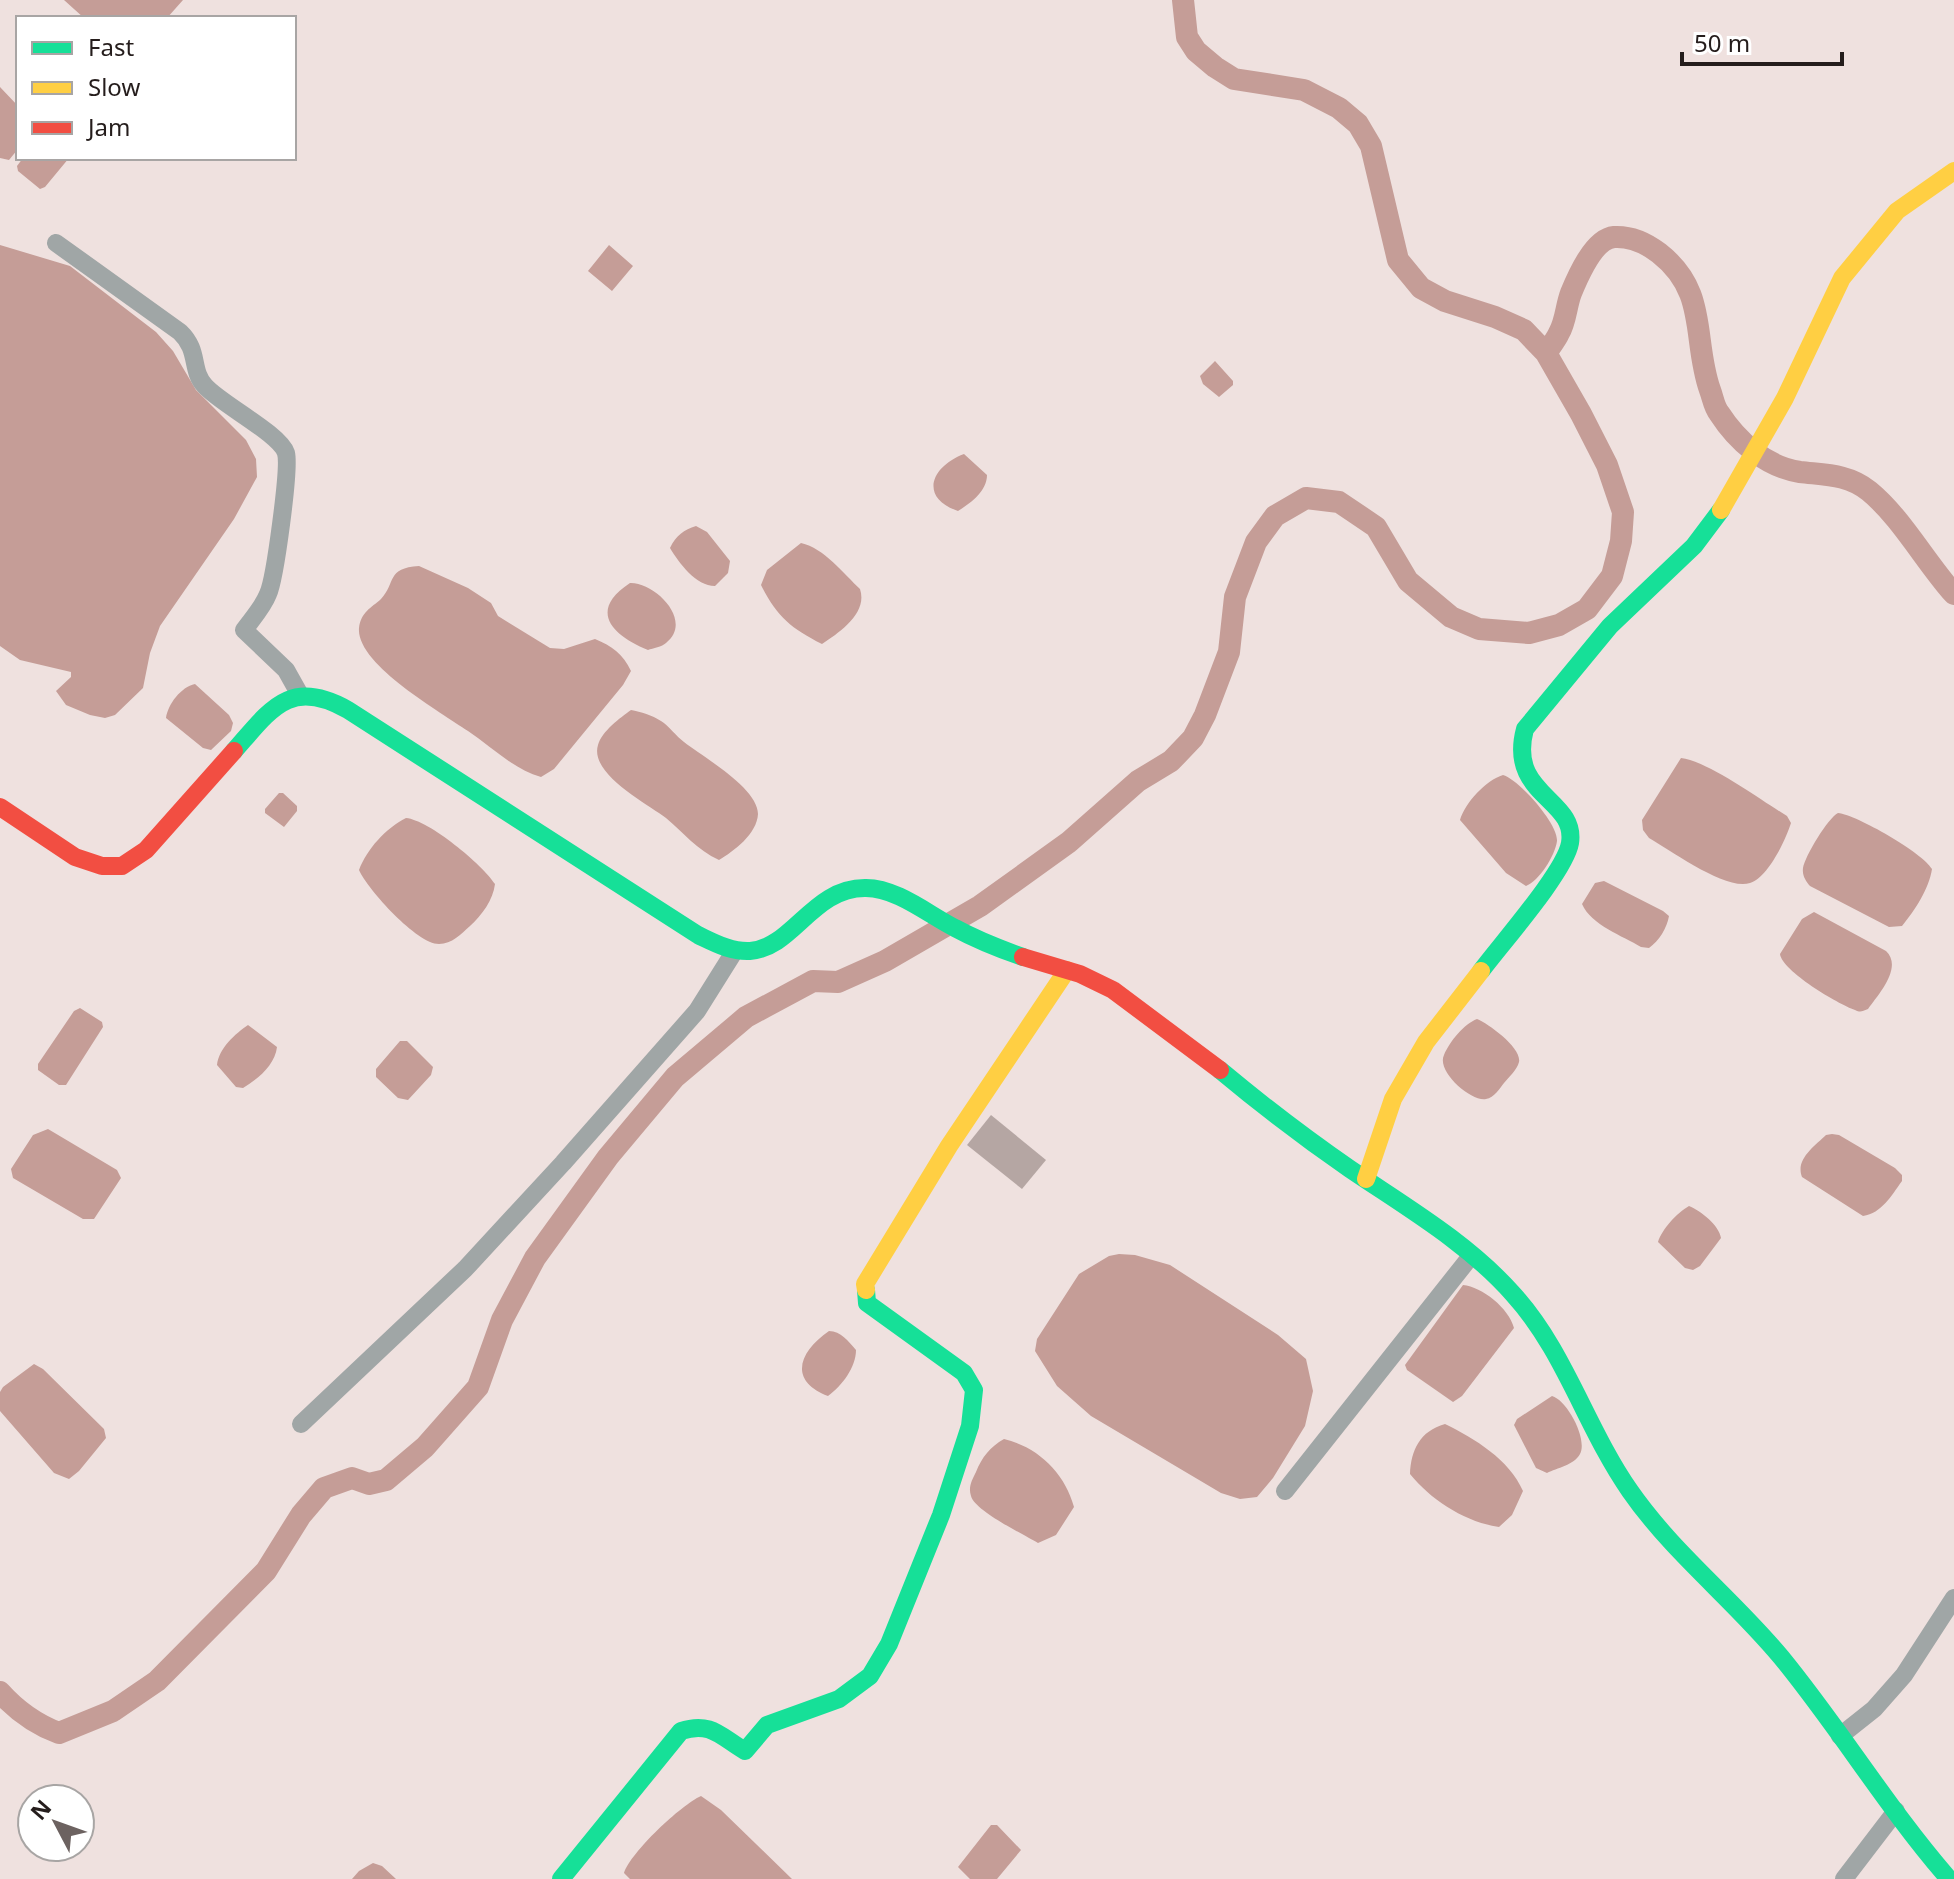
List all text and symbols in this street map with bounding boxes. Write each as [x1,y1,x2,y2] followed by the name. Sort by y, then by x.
[16,16,296,160] legend
[1682,16,1842,66] scale bar
[1694,26,1750,59] text: 50 m
[88,30,134,63] text: Fast
[88,70,140,103] text: Slow
[86,110,130,143] text: Jam
[16,1783,96,1863] north arrow
[23,1793,57,1826] text: N

